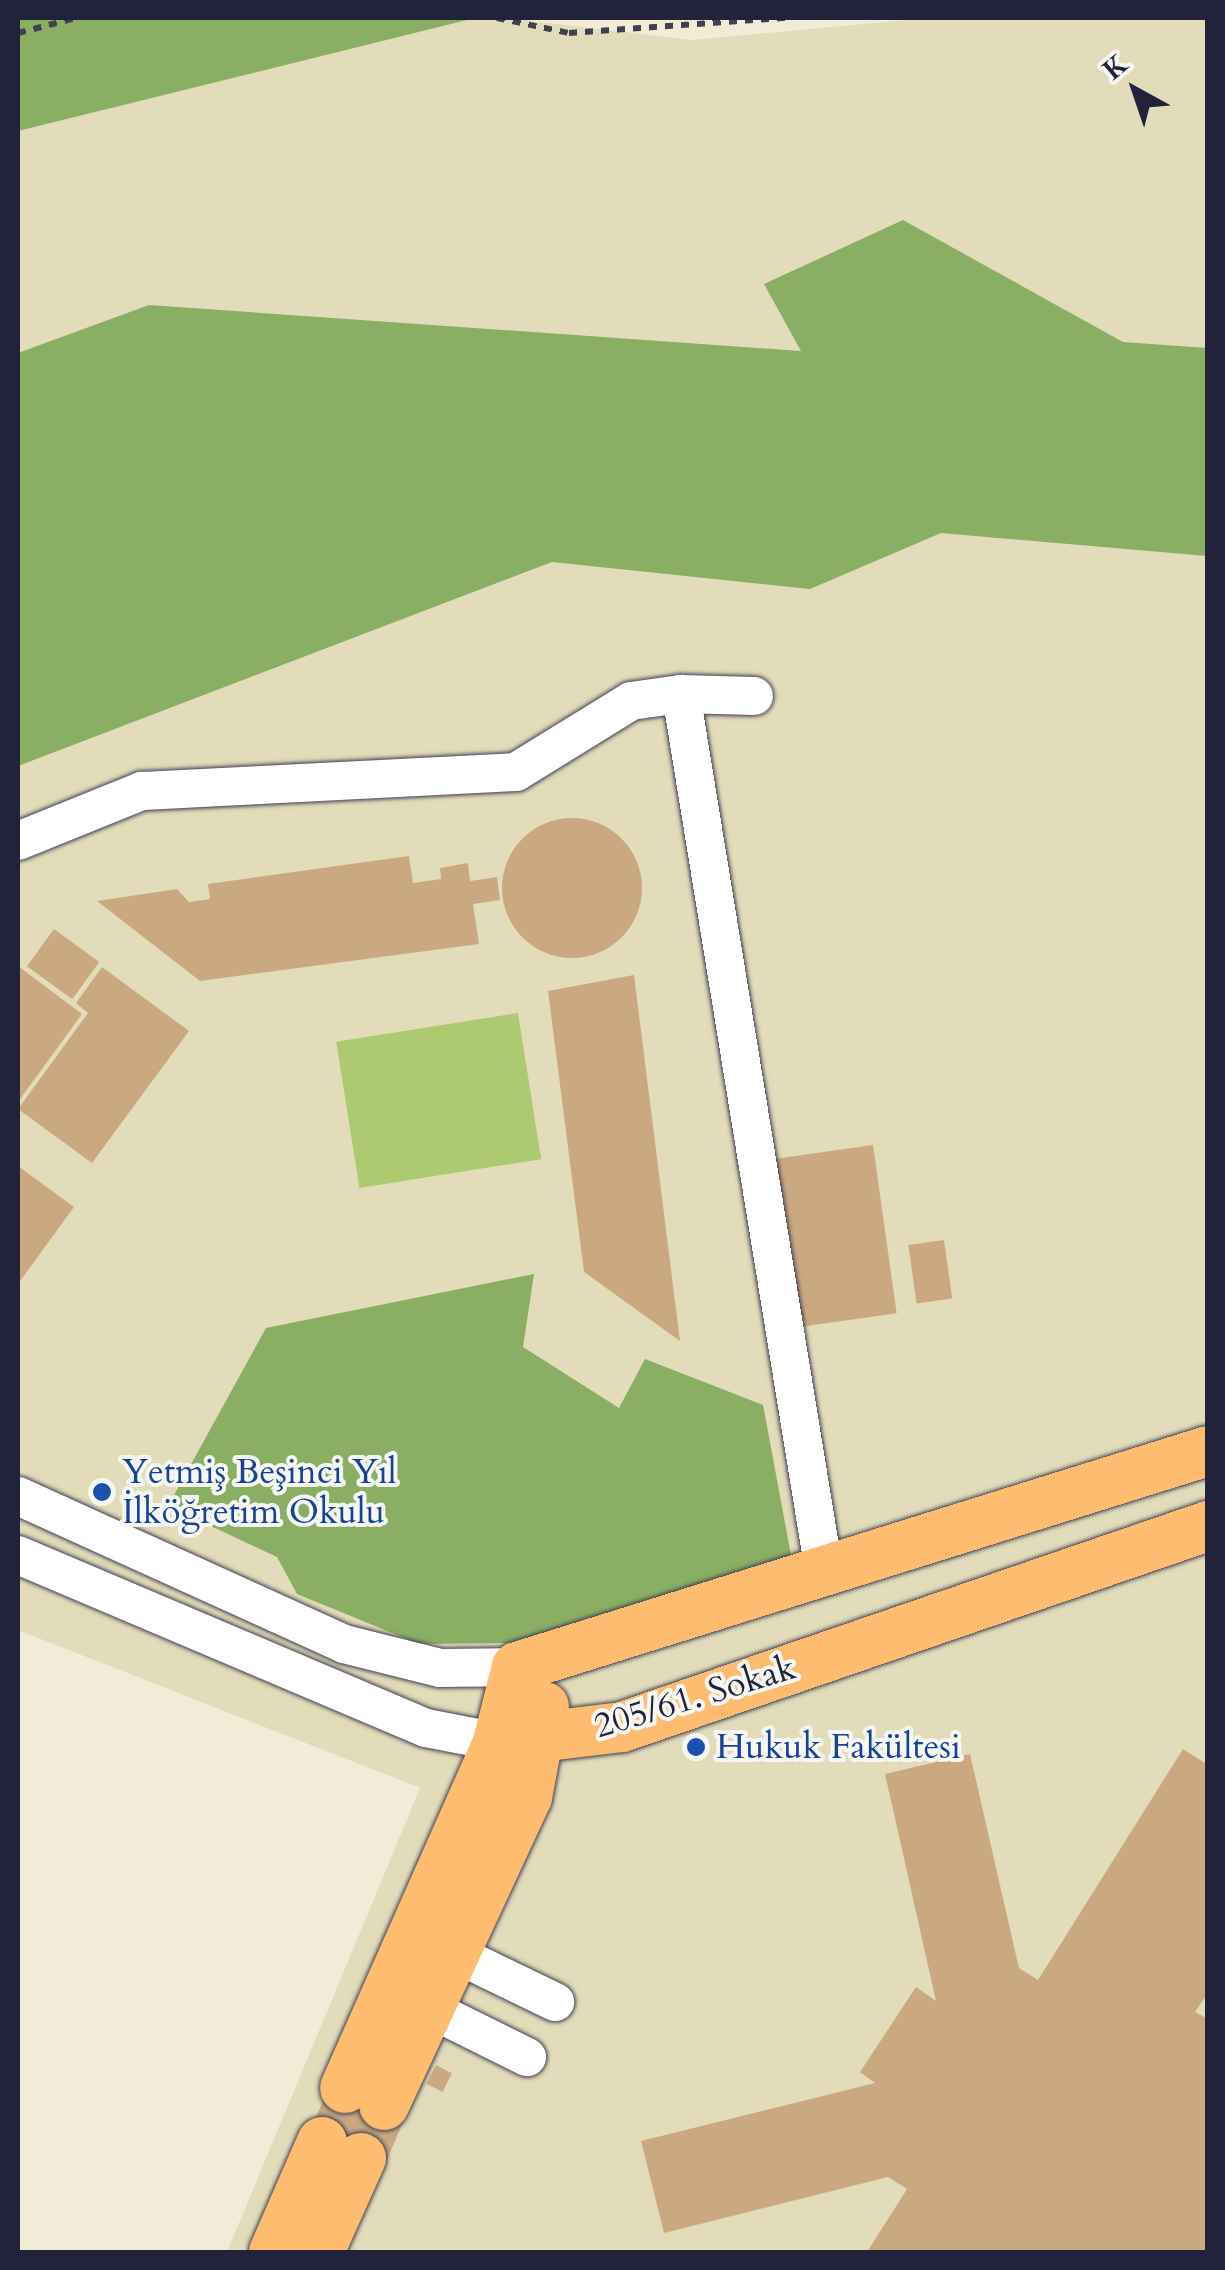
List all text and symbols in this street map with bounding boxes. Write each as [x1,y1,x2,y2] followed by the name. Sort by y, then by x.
[1085,40,1185,140] north arrow
[1095,45,1137,89] text: K
[122,1451,397,1533] place label: Yetmiş Beşinci Yıl İlköğretim Okulu
[91,1481,113,1503] marker: Yetmiş Beşinci Yıl İlköğretim Okulu
[589,1646,801,1748] street label: 205/61. Sokak
[716,1726,961,1768] place label: Hukuk Fakültesi
[685,1736,707,1758] marker: Hukuk Fakültesi

